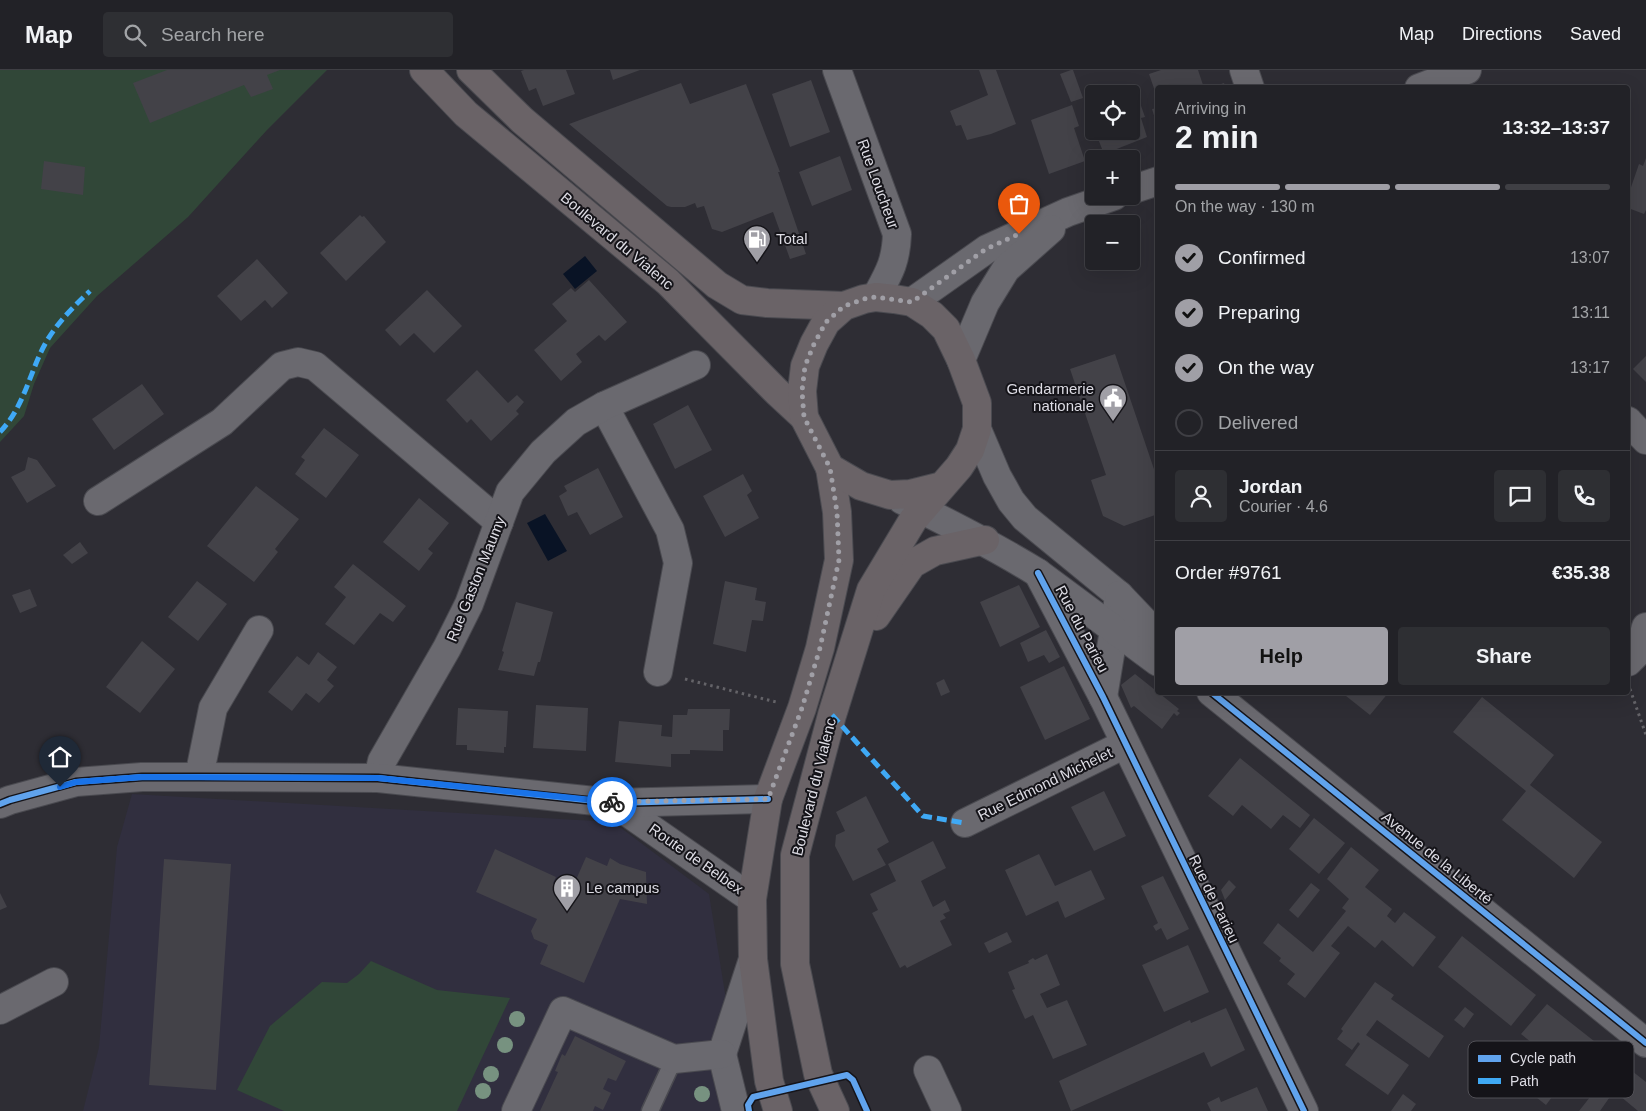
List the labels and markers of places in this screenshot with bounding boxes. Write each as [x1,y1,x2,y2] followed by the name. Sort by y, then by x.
[998,183,1040,234] pin
[742,224,772,263] fuel station icon: Total
[776,230,808,247] place label: Total
[1006,380,1094,414] place label: Gendarmerie nationale
[1098,383,1128,422] public building icon: Gendarmerie nationale
[39,736,81,787] pin
[552,873,582,912] building icon: Le campus
[586,879,659,896] place label: Le campus

